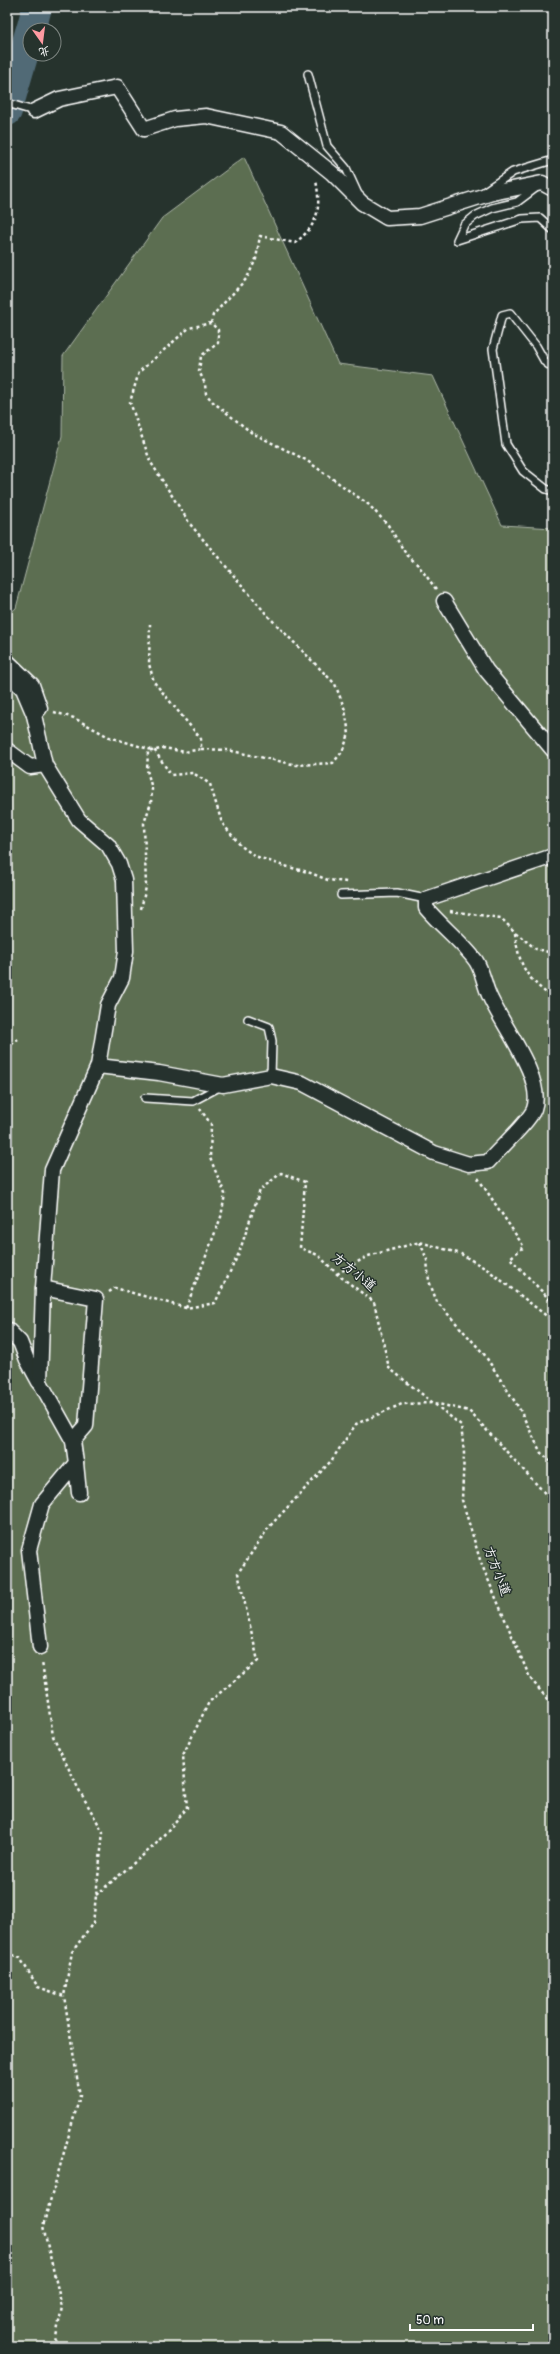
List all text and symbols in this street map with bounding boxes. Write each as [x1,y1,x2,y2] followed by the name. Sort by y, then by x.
[22,22,62,62] north arrow
[37,44,51,59] text: 北
[329,1249,379,1295] street label: 方方小道
[480,1544,514,1598] street label: 方方小道
[410,2306,533,2332] scale bar
[416,2313,444,2328] text: 50 m

